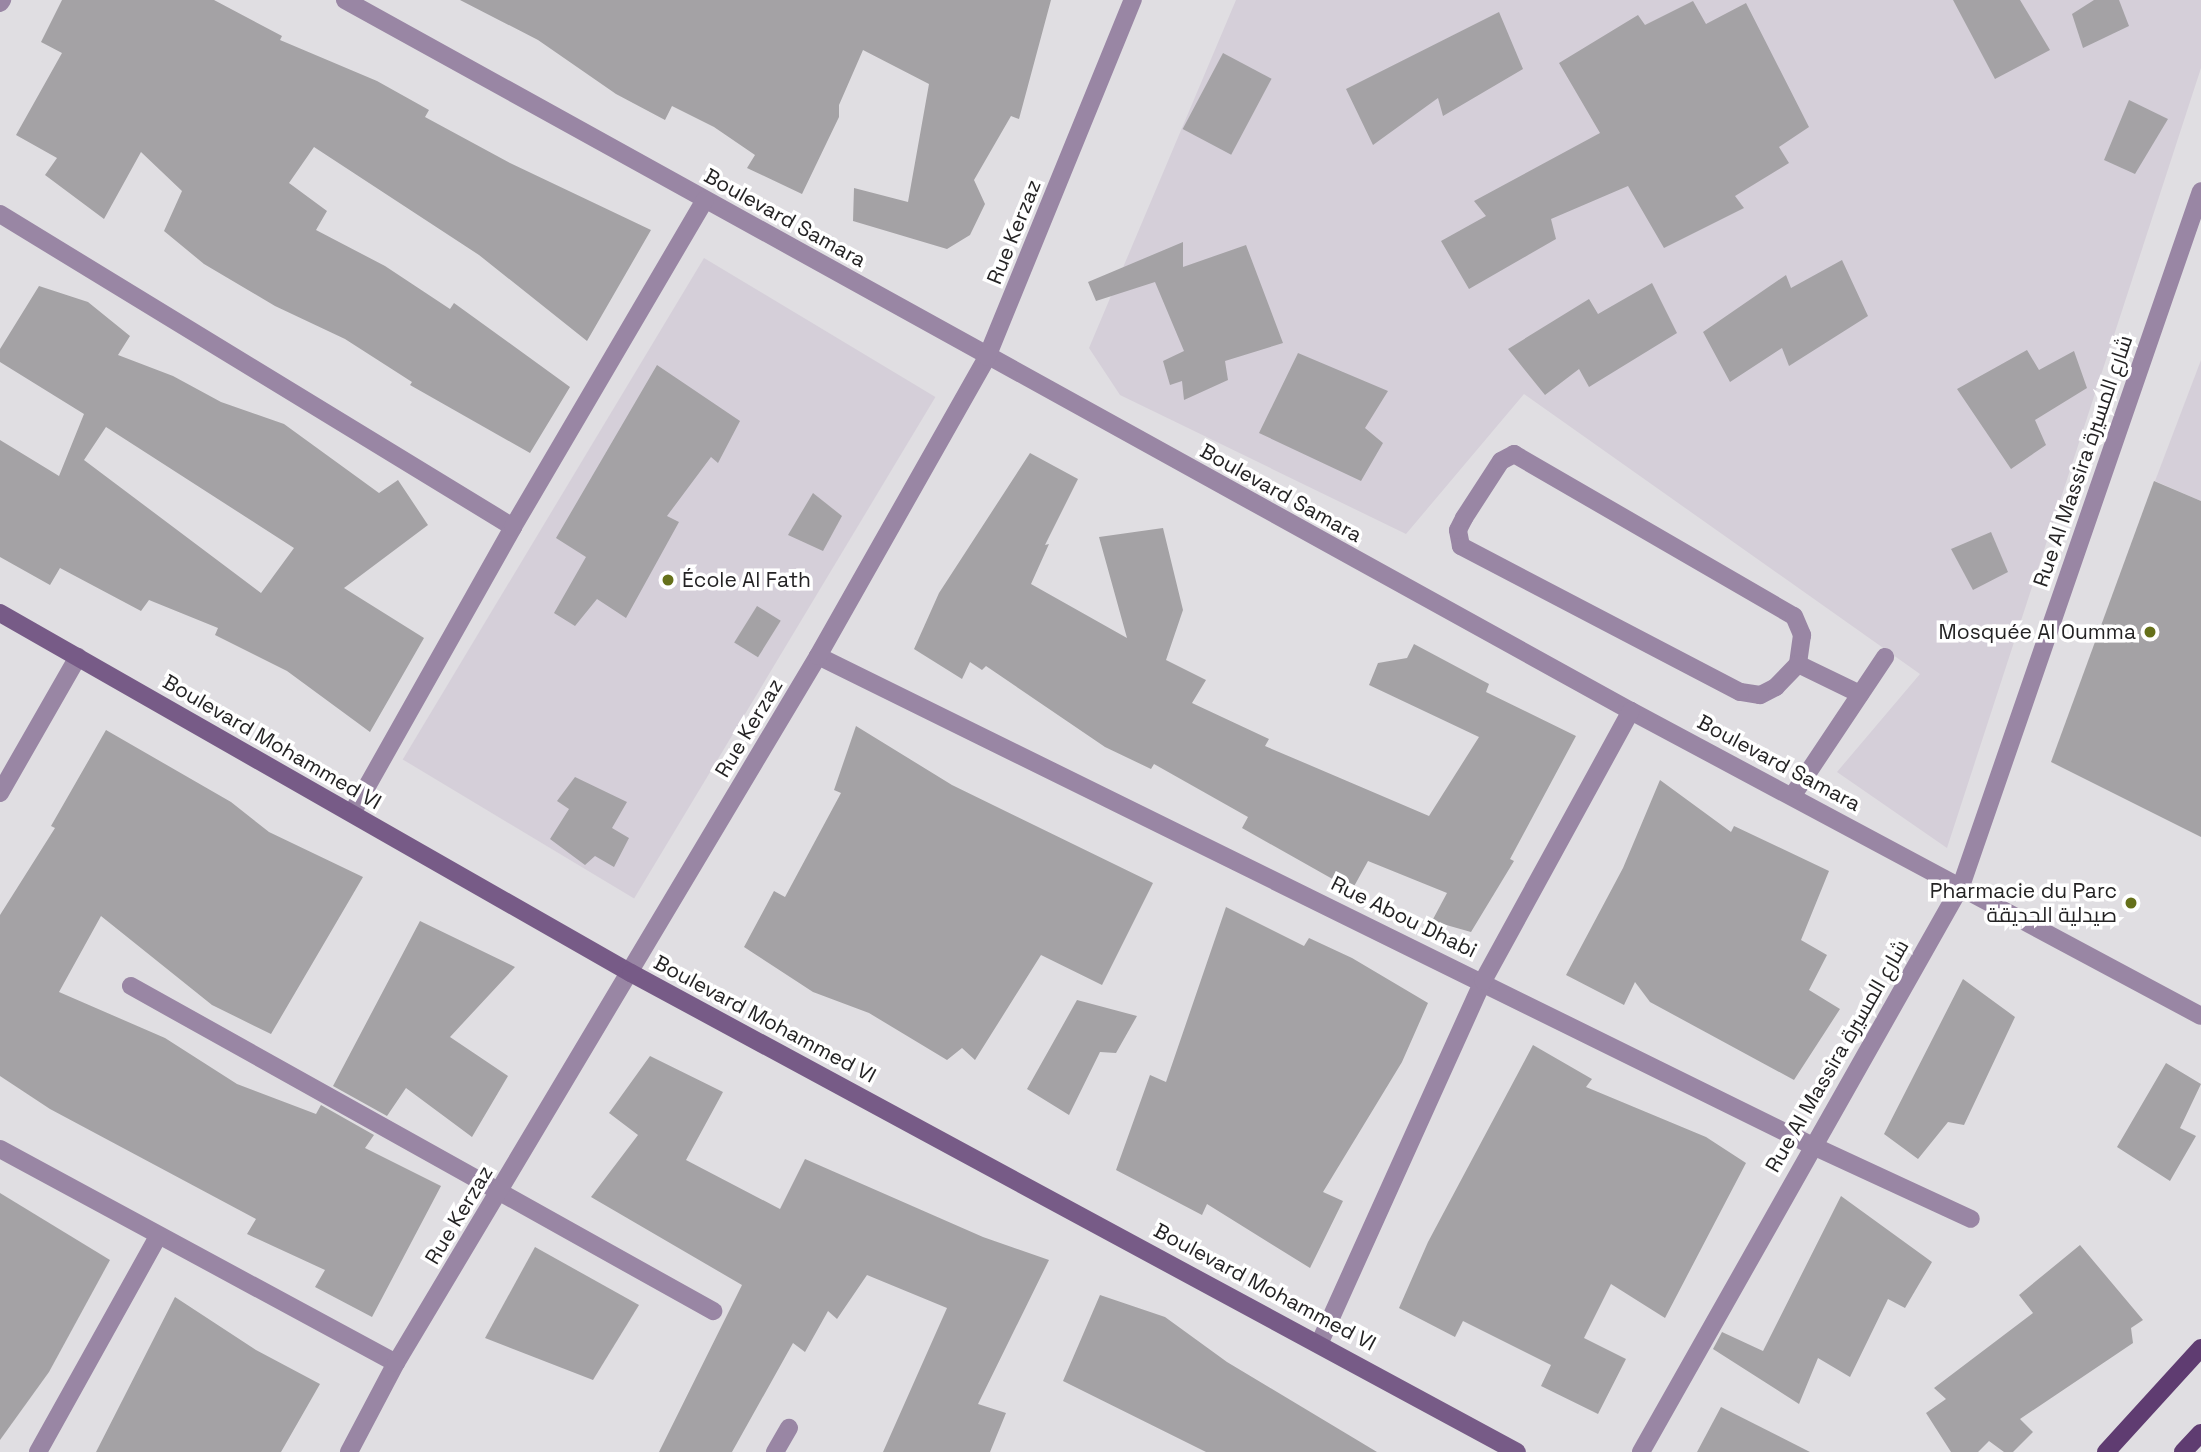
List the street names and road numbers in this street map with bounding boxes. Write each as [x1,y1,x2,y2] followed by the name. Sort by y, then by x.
[700,163,870,273] street label: Boulevard Samara
[982,176,1046,288] street label: Rue Kerzaz
[2028,332,2138,590] street label: Rue Al Massira شارع المسيرة
[1196,438,1366,548] street label: Boulevard Samara
[158,669,386,815] street label: Boulevard Mohammed VI
[710,674,788,782] street label: Rue Kerzaz
[1693,709,1865,817] street label: Boulevard Samara
[1327,871,1481,963] street label: Rue Abou Dhabi
[1760,935,1914,1177] street label: Rue Al Massira شارع المسيرة
[650,950,880,1088] street label: Boulevard Mohammed VI
[420,1161,498,1269] street label: Rue Kerzaz
[1150,1218,1380,1356] street label: Boulevard Mohammed VI

